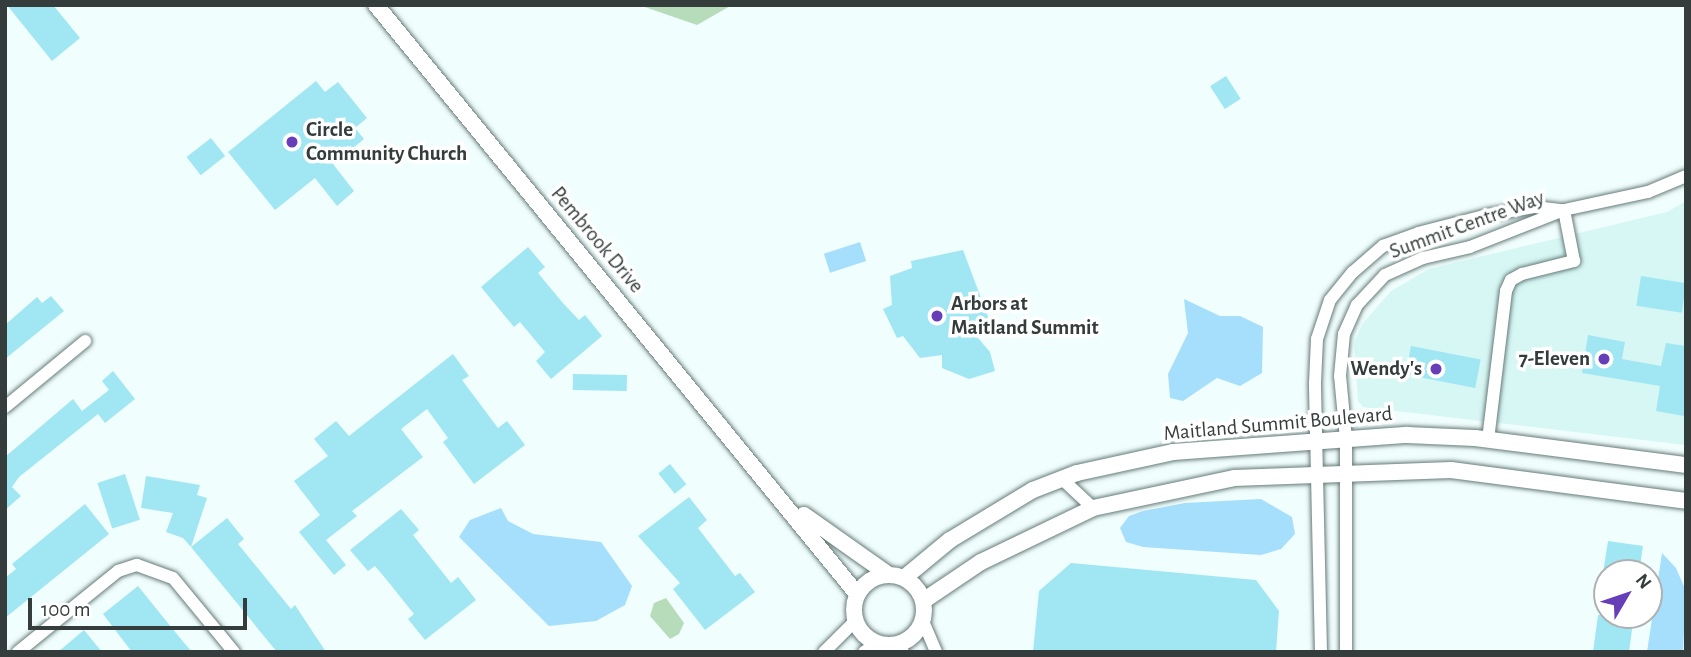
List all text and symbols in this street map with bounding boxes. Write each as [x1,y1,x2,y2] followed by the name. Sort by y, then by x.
[306,117,467,167] place label: Circle Community Church
[284,134,300,150] marker: Circle Community Church
[545,182,649,298] street label: Pembrook Drive
[1386,185,1548,265] street label: Summit Centre Way
[951,291,1099,341] place label: Arbors at Maitland Summit
[929,308,945,324] marker: Arbors at Maitland Summit
[1519,346,1590,372] place label: 7-Eleven
[1596,351,1612,367] marker: 7-Eleven
[1350,356,1422,382] place label: Wendy's
[1428,361,1444,377] marker: Wendy's
[1163,401,1393,447] street label: Maitland Summit Boulevard
[1593,559,1663,629] north arrow
[1632,571,1655,593] text: N
[32,584,250,628] scale bar
[41,599,91,620] text: 100 m

